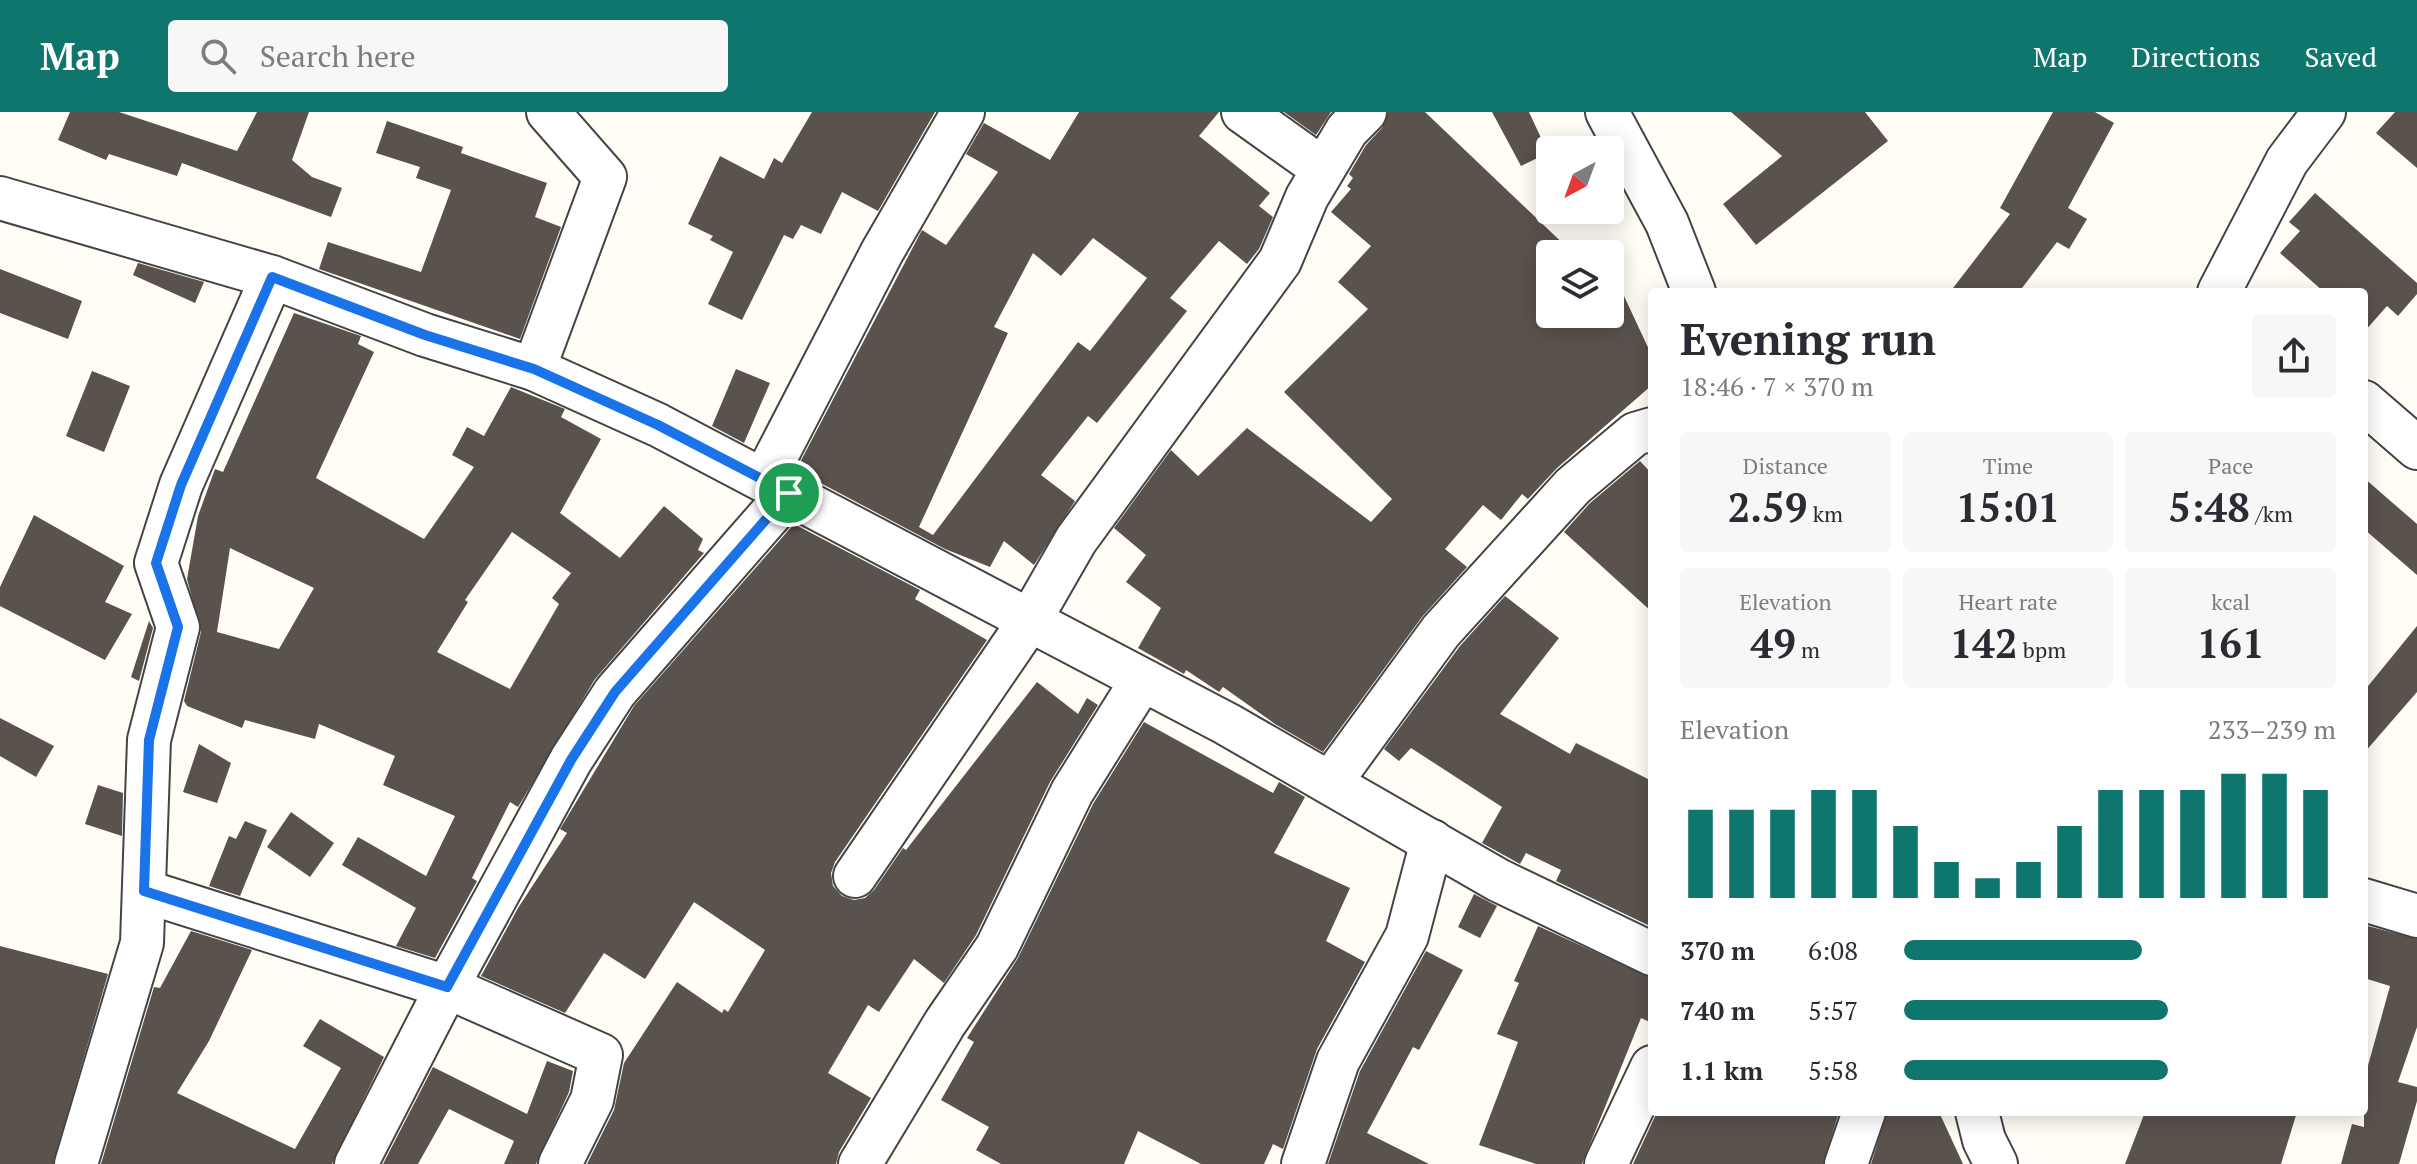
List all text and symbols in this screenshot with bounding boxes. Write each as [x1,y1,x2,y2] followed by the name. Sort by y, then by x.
[168,20,728,92] search box
[40,31,120,81] text: Map
[196,34,240,78] icon: search
[260,36,416,76] text: Search here
[2033,38,2087,75] text: Map
[2131,38,2261,75] text: Directions
[2305,38,2377,75] text: Saved
[1536,136,1624,224] north arrow
[1536,136,1624,328] map controls
[1536,240,1624,328] button: layers
[1680,309,1936,368] text: Evening run
[2252,314,2336,398] button: share
[1680,369,1874,403] text: 18:46 · 7 × 370 m
[1743,451,1828,480] text: Distance
[1983,451,2033,480] text: Time
[2208,451,2253,480] text: Pace
[755,459,823,527] pin
[767,471,811,515] icon: arrive
[1728,480,1807,533] text: 2.59
[1956,480,2060,533] text: 15:01
[2168,480,2250,533] text: 5:48
[1807,499,1843,528] text: km
[2250,499,2293,528] text: /km
[1739,587,1832,616] text: Elevation
[1959,587,2057,616] text: Heart rate
[2211,587,2250,616] text: kcal
[1751,616,1796,669] text: 49
[1950,616,2018,669] text: 142
[2197,616,2265,669] text: 161
[1796,635,1820,664] text: m
[2018,635,2066,664] text: bpm
[1680,712,1789,746] text: Elevation
[2208,712,2336,746] text: 233–239 m
[1680,933,1755,967] text: 370 m
[1808,933,1858,967] text: 6:08
[1680,993,1755,1027] text: 740 m
[1808,993,1858,1027] text: 5:57
[1680,1053,1763,1087] text: 1.1 km
[1808,1053,1858,1087] text: 5:58

